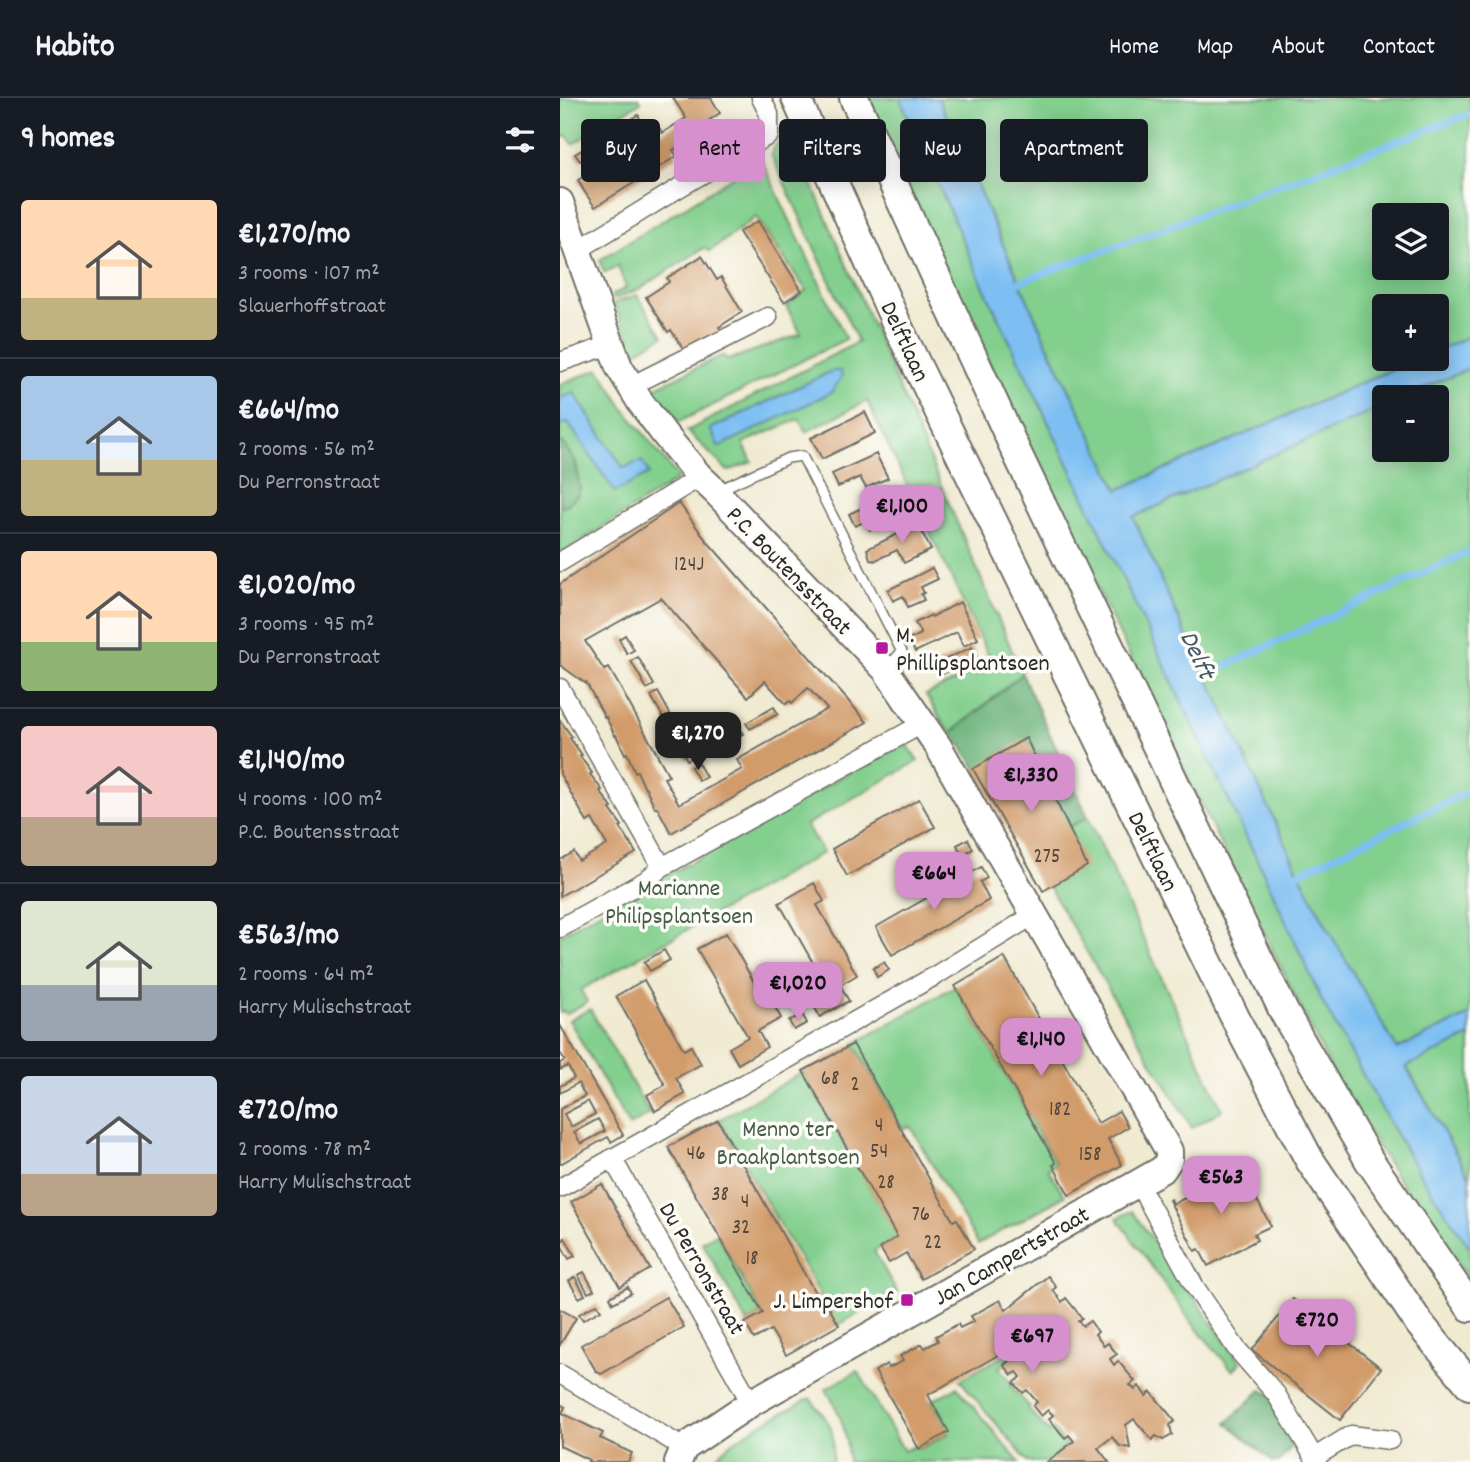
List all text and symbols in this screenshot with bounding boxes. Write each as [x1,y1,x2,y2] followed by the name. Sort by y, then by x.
[35,25,115,72] text: Habito
[1109,31,1159,65] text: Home
[1197,31,1233,65] text: Map
[1271,31,1325,65] text: About
[1363,31,1435,65] text: Contact
[21,119,115,162] text: 9 homes
[581,119,660,182] chip: Buy
[674,119,765,182] chip: Rent
[779,119,886,182] chip: Filters
[900,119,986,182] chip: New
[1000,119,1148,182] chip: Apartment
[501,121,539,159] icon: filters
[1372,203,1449,462] map controls
[1372,203,1449,280] button: layers
[238,215,350,258] text: €1,270/mo
[77,228,161,312] icon: home
[238,258,380,291] text: 3 rooms · 107 m²
[238,291,386,324] text: Slauerhoffstraat
[1372,294,1449,371] button: +
[870,296,937,388] street label: Delftlaan
[1372,385,1449,462] button: −
[238,391,339,434] text: €664/mo
[77,404,161,488] icon: home
[238,434,375,467] text: 2 rooms · 56 m²
[238,467,380,500] text: Du Perronstraat
[845,486,959,545] pin: €1,100
[876,491,928,524] text: €1,100
[717,500,859,645] street label: P.C. Boutensstraat
[674,551,704,581] house number: 124J
[238,566,355,609] text: €1,020/mo
[77,579,161,663] icon: home
[238,609,374,642] text: 3 rooms · 95 m²
[896,620,1050,682] place label: M. Phillipsplantsoen
[1169,625,1224,688] water label: Delft
[874,640,890,656] marker: M. Phillipsplantsoen
[238,642,380,675] text: Du Perronstraat
[641,712,755,772] pin: €1,270
[671,718,725,751] text: €1,270
[238,741,345,784] text: €1,140/mo
[77,754,161,838] icon: home
[974,754,1088,814] pin: €1,330
[1003,760,1059,793] text: €1,330
[238,784,383,817] text: 4 rooms · 100 m²
[1117,807,1185,898] street label: Delftlaan
[238,817,399,850] text: P.C. Boutensstraat
[1034,843,1060,873] house number: 275
[893,852,975,912] pin: €664
[912,858,956,891] text: €664
[605,873,753,935] park label: Marianne Philipsplantsoen
[238,916,339,959] text: €563/mo
[77,929,161,1013] icon: home
[238,959,374,992] text: 2 rooms · 64 m²
[741,962,855,1022] pin: €1,020
[769,968,827,1001] text: €1,020
[238,992,412,1025] text: Harry Mulischstraat
[984,1018,1098,1078] pin: €1,140
[1016,1024,1066,1057] text: €1,140
[821,1065,839,1095] house number: 68
[850,1071,860,1101] house number: 2
[238,1091,338,1134] text: €720/mo
[1049,1096,1071,1126] house number: 182
[77,1104,161,1188] icon: home
[875,1112,883,1142] house number: 4
[716,1114,860,1176] park label: Menno ter Braakplantsoen
[238,1134,371,1167] text: 2 rooms · 78 m²
[870,1138,888,1168] house number: 54
[686,1140,706,1170] house number: 46
[1079,1141,1101,1171] house number: 158
[1180,1156,1262,1216] pin: €563
[1199,1162,1243,1195] text: €563
[238,1167,412,1200] text: Harry Mulischstraat
[877,1169,895,1199] house number: 28
[711,1181,729,1211] house number: 38
[741,1188,749,1218] house number: 4
[649,1197,752,1342] street label: Du Perronstraat
[928,1199,1097,1316] street label: Jan Campertstraat
[912,1201,930,1231] house number: 76
[732,1214,750,1244] house number: 32
[924,1229,942,1259] house number: 22
[745,1245,759,1275] house number: 18
[773,1286,894,1320] place label: J. Limpershof
[899,1292,915,1308] marker: J. Limpershof
[1276,1300,1358,1359] pin: €720
[1295,1305,1339,1338] text: €720
[991,1316,1073,1375] pin: €697
[1010,1321,1054,1354] text: €697

